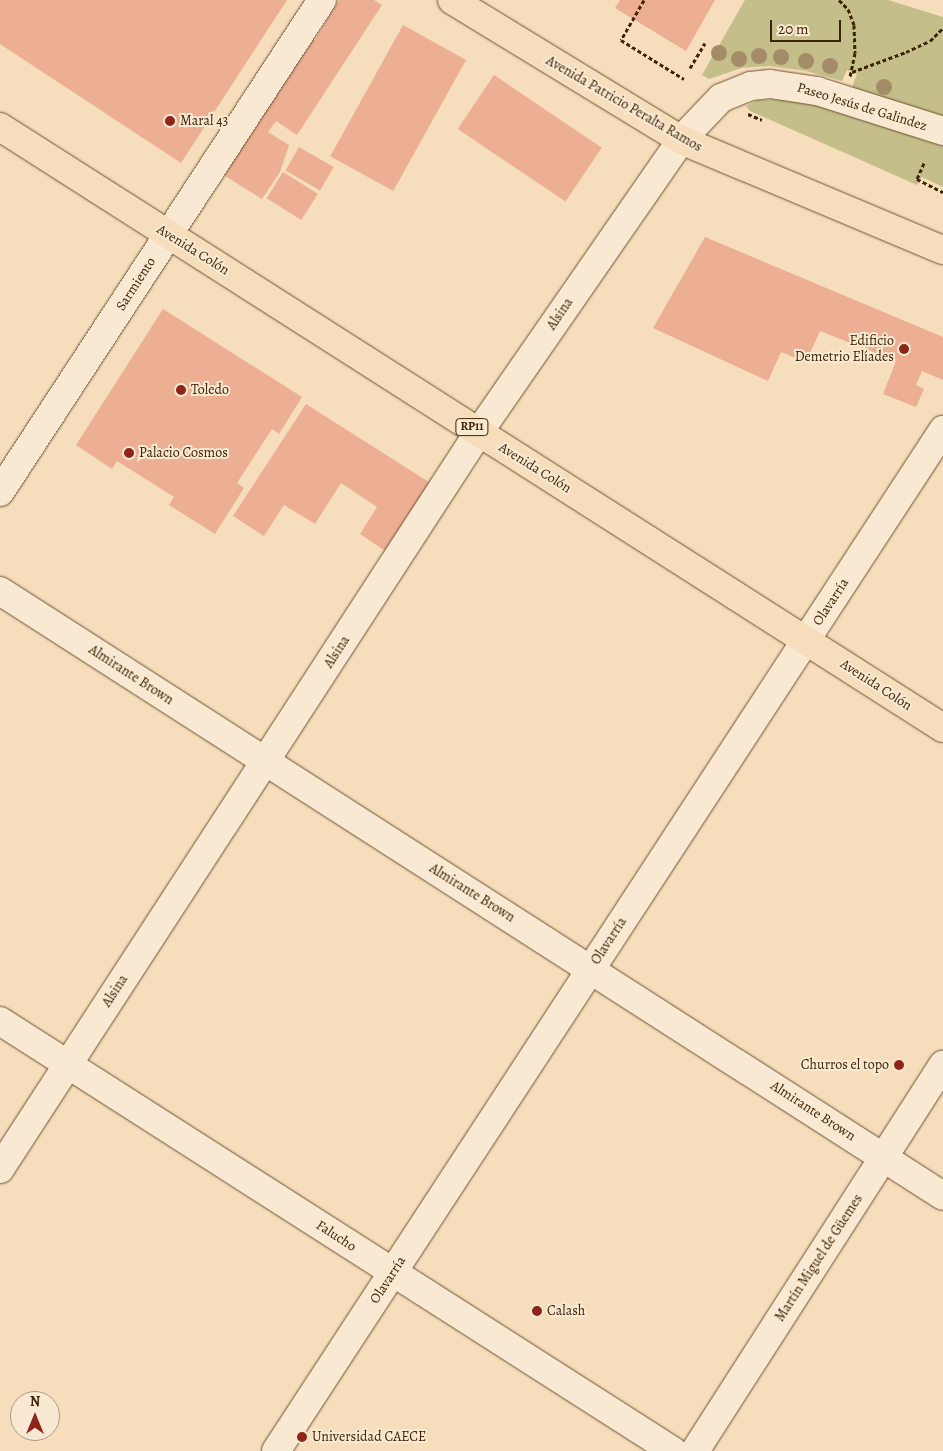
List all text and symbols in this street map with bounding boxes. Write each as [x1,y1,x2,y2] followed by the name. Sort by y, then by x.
[773,10,844,42] scale bar
[778,19,809,39] text: 20 m
[543,52,705,156] street label: Avenida Patricio Peralta Ramos
[795,79,929,135] street label: Paseo Jesús de Galindez
[180,113,228,129] place label: Maral 43
[164,115,176,127] marker: Maral 43
[154,221,232,279] street label: Avenida Colón
[113,254,159,314] street label: Sarmiento
[543,295,577,333] street label: Alsina
[795,333,894,366] place label: Edificio Demetrio Elíades
[898,343,910,355] marker: Edificio Demetrio Elíades
[191,382,229,398] place label: Toledo
[175,384,187,396] marker: Toledo
[454,418,490,437] road number: RP11
[496,439,574,497] street label: Avenida Colón
[139,445,228,461] place label: Palacio Cosmos
[123,447,135,459] marker: Palacio Cosmos
[809,575,853,629] street label: Olavarría
[320,633,354,671] street label: Alsina
[85,641,177,709] street label: Almirante Brown
[837,656,915,714] street label: Avenida Colón
[426,860,518,926] street label: Almirante Brown
[587,914,631,968] street label: Olavarría
[98,972,132,1010] street label: Alsina
[801,1057,889,1073] place label: Churros el topo
[893,1059,905,1071] marker: Churros el topo
[767,1077,859,1145] street label: Almirante Brown
[772,1191,866,1325] street label: Martín Miguel de Güemes
[313,1217,359,1255] street label: Falucho
[366,1253,410,1307] street label: Olavarría
[547,1303,585,1319] place label: Calash
[531,1305,543,1317] marker: Calash
[10,1391,60,1441] north arrow
[30,1392,40,1411] text: N
[312,1429,426,1445] place label: Universidad CAECE
[296,1431,308,1443] marker: Universidad CAECE

